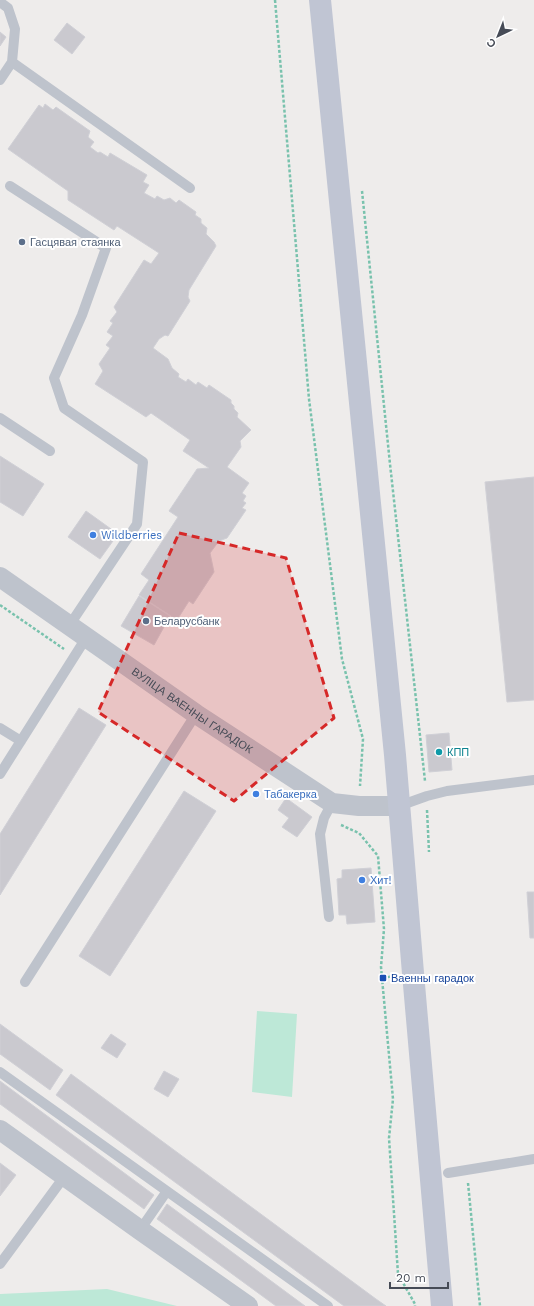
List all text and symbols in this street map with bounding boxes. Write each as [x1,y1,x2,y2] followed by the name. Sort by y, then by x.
[478,16,518,56] north arrow
[484,35,499,50] text: С
[30,236,121,249] place label: Гасцявая стаянка
[17,237,27,247] marker: Гасцявая стаянка
[101,529,162,542] place label: Wildberries
[88,530,98,540] marker: Wildberries
[154,615,220,628] place label: Беларусбанк
[141,616,151,626] marker: Беларусбанк
[129,665,256,757] street label: ВУЛІЦА ВАЕННЫ ГАРАДОК
[447,746,469,759] place label: КПП
[434,747,444,757] marker: КПП
[264,788,318,801] place label: Табакерка
[251,789,261,799] marker: Табакерка
[370,874,392,887] place label: Хит!
[357,875,367,885] marker: Хит!
[391,972,474,985] place label: Ваенны гарадок
[378,973,388,983] marker: Ваенны гарадок
[390,1264,448,1290] scale bar
[396,1271,426,1285] text: 20 m

